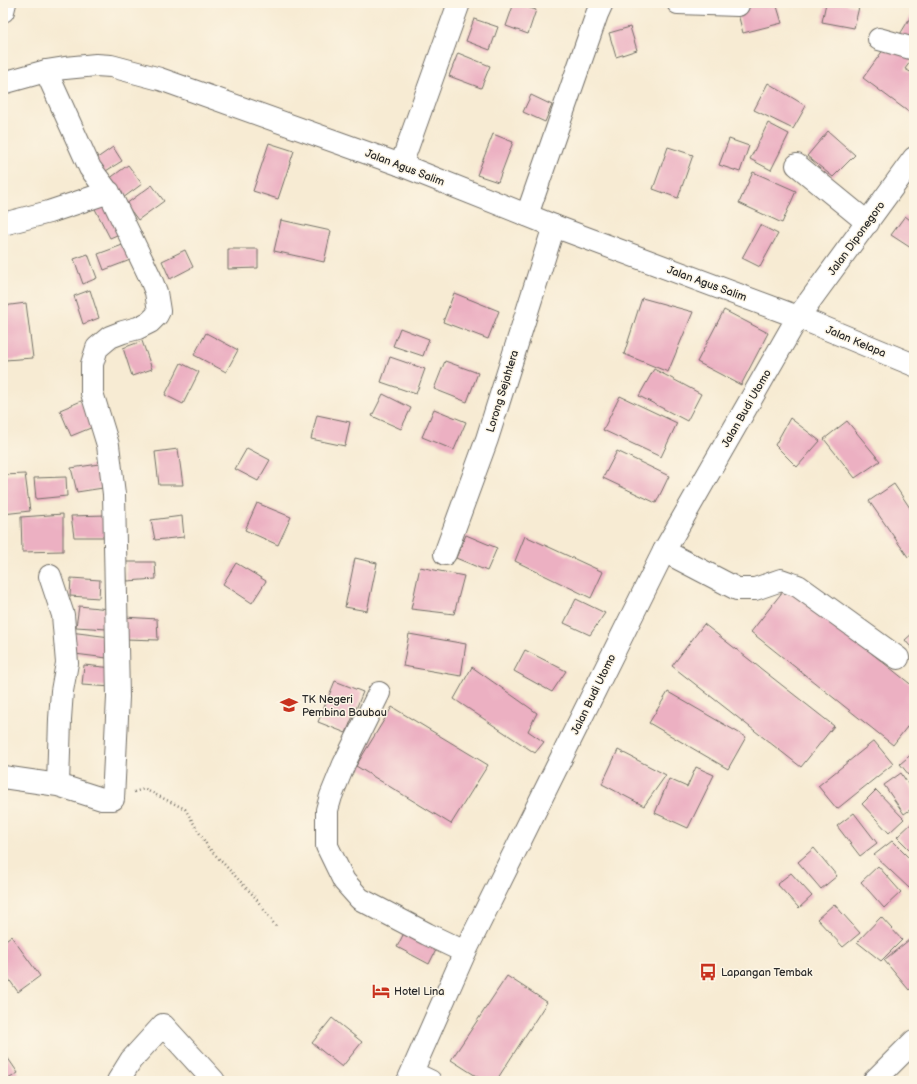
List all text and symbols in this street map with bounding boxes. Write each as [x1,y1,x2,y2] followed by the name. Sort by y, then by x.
[363,146,446,189] street label: Jalan Agus Salim
[825,199,888,278] street label: Jalan Diponegoro
[665,263,748,304] street label: Jalan Agus Salim
[824,323,888,360] street label: Jalan Kelapa
[484,349,521,434] street label: Lorong Sejahtera
[719,367,774,449] street label: Jalan Budi Utomo
[568,652,619,736] street label: Jalan Budi Utomo
[302,693,387,719] place label: TK Negeri Pembina Baubau
[279,695,299,715] school or university icon: TK Negeri Pembina Baubau
[698,962,718,982] bus stop icon: Lapangan Tembak
[721,966,813,979] place label: Lapangan Tembak
[371,981,391,1001] hotel icon: Hotel Lina
[394,985,444,998] place label: Hotel Lina

